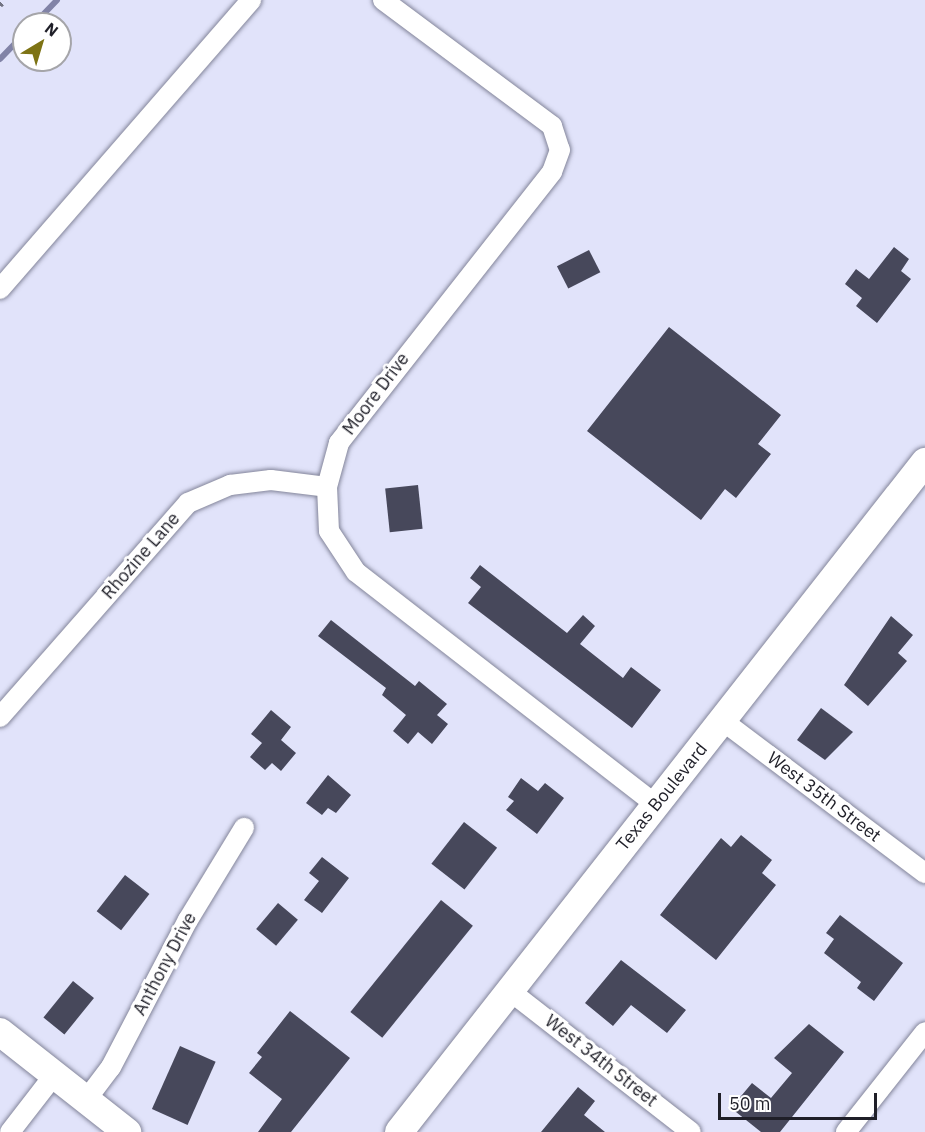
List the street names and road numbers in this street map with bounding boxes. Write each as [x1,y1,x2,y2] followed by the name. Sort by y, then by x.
[338,349,414,439] street label: Moore Drive
[98,508,184,604] street label: Rhozine Lane
[612,739,712,855] street label: Texas Boulevard
[763,747,885,847] street label: West 35th Street
[129,909,201,1019] street label: Anthony Drive
[541,1010,661,1112] street label: West 34th Street

